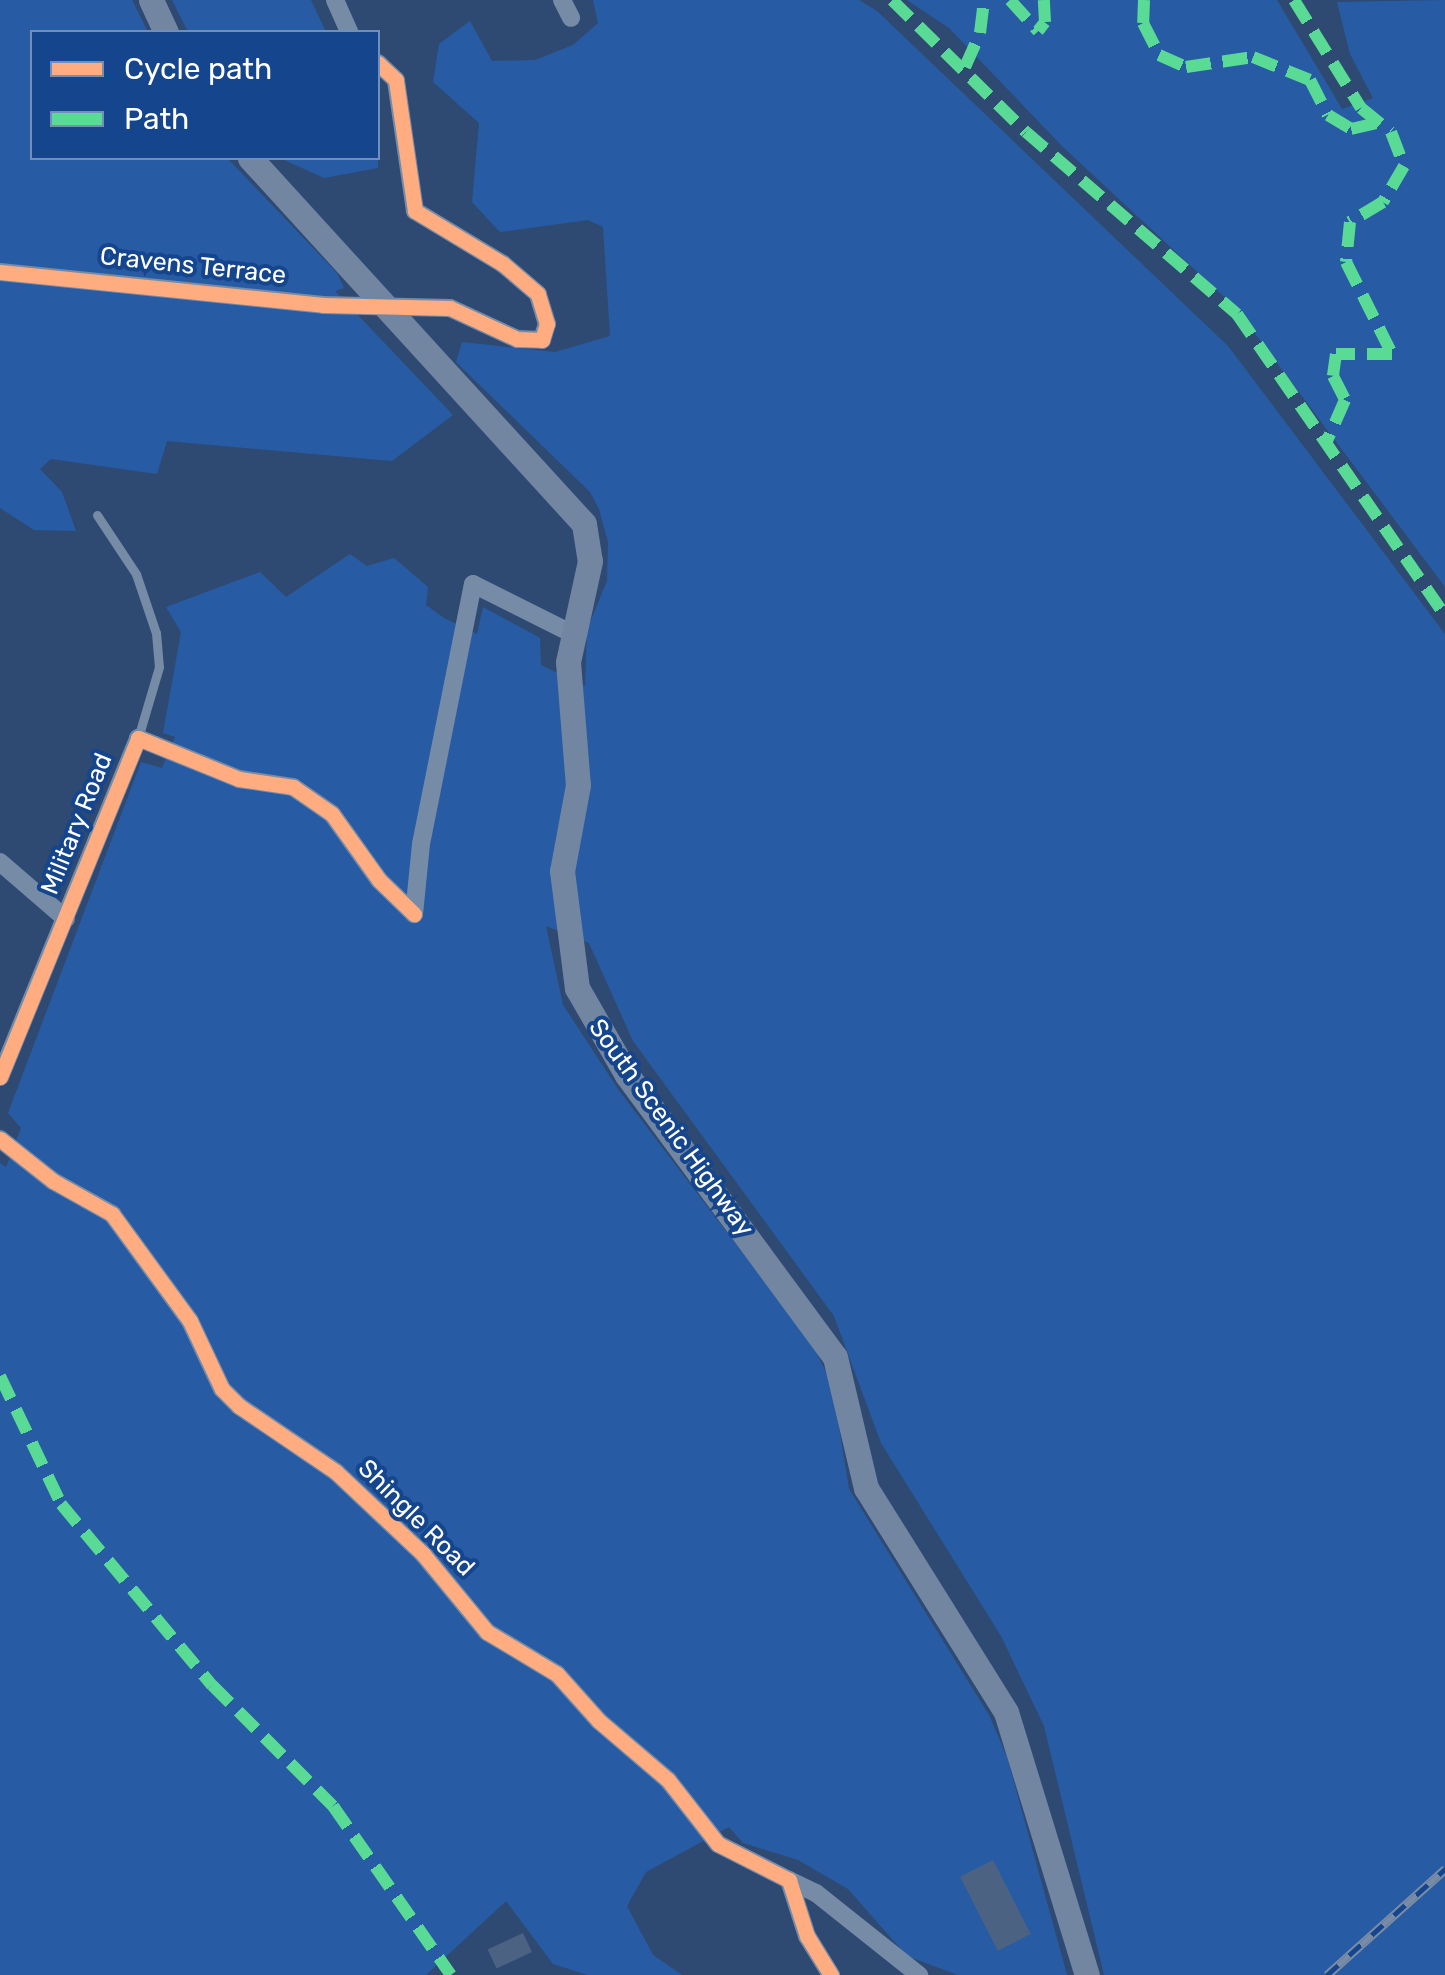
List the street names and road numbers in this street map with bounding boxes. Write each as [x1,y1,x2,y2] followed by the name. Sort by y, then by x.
[98,241,288,291] street label: Cravens Terrace
[35,749,119,899] street label: Military Road
[582,1013,760,1243] street label: South Scenic Highway
[352,1454,480,1582] street label: Shingle Road

